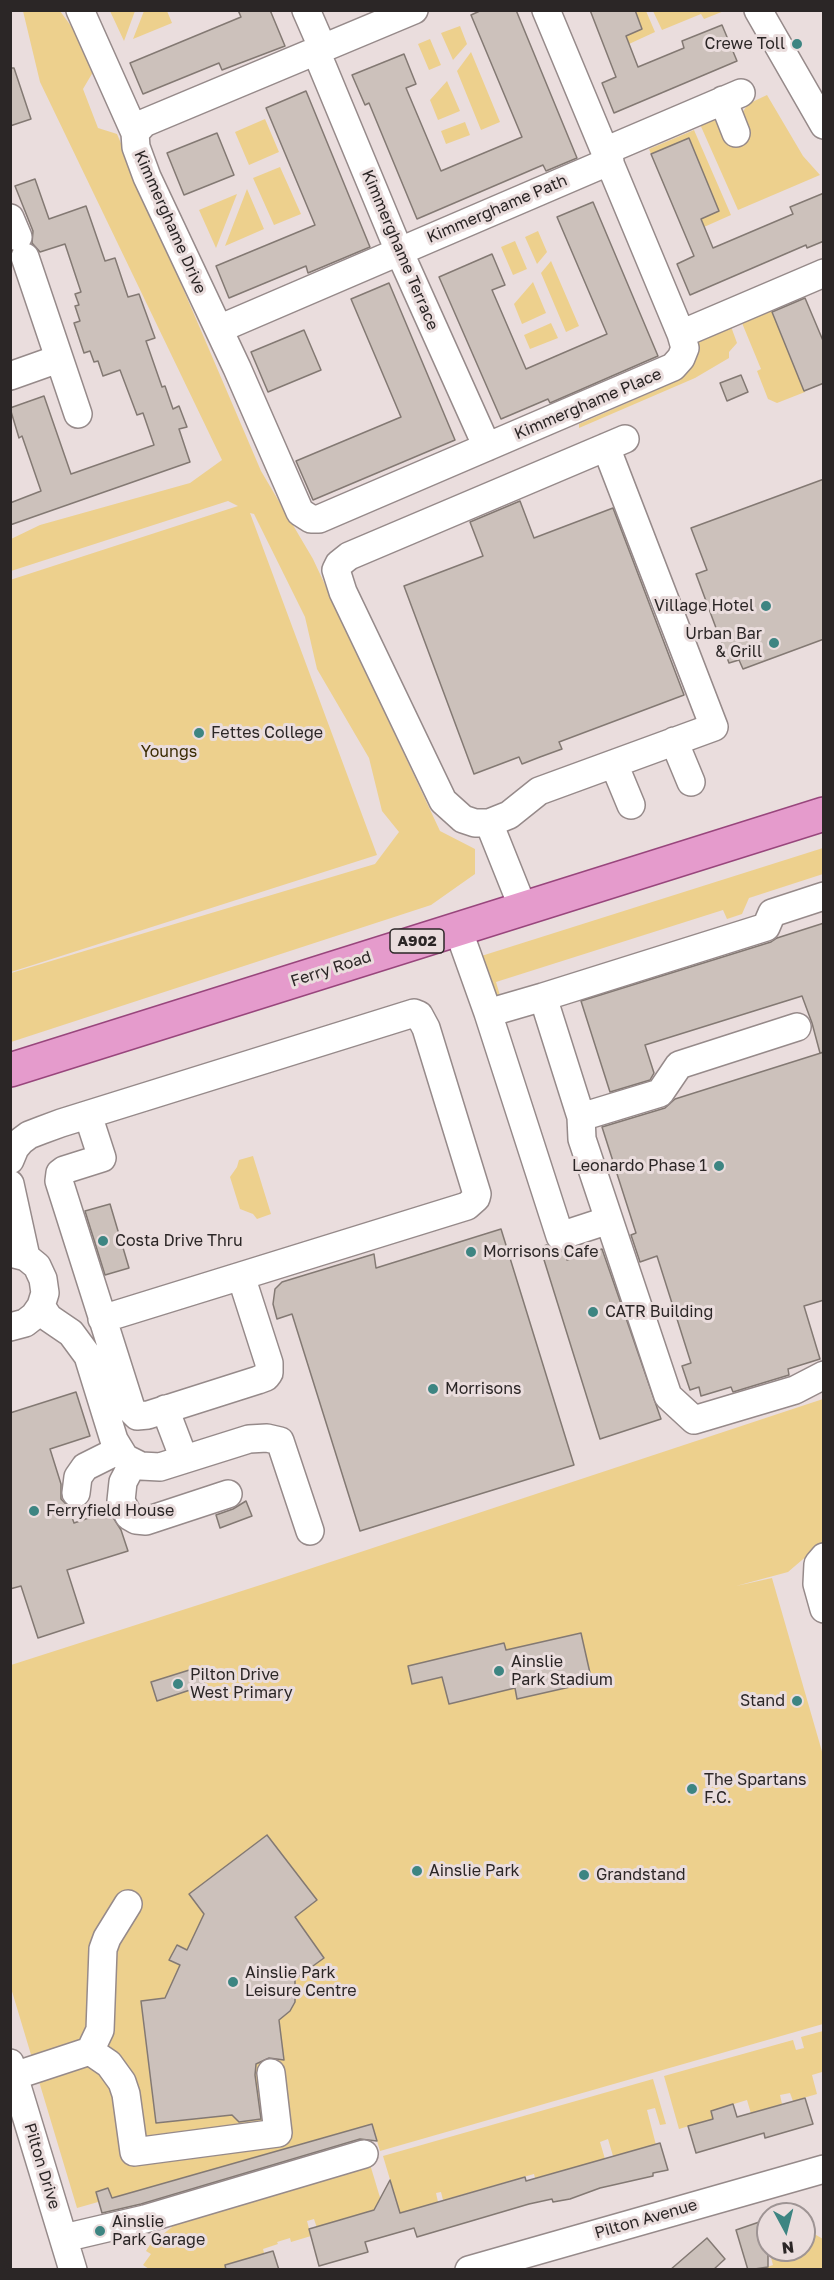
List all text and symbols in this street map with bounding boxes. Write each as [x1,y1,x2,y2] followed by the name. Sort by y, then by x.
[705,34,785,54] place label: Crewe Toll
[790,37,804,51] marker: Crewe Toll
[130,147,210,297] street label: Kimmerghame Drive
[358,167,442,333] street label: Kimmerghame Terrace
[424,171,570,247] street label: Kimmerghame Path
[512,364,664,444] street label: Kimmerghame Place
[654,596,754,616] place label: Village Hotel
[759,599,773,613] marker: Village Hotel
[685,624,762,662] place label: Urban Bar & Grill
[767,636,781,650] marker: Urban Bar & Grill
[211,723,323,743] place label: Fettes College
[192,726,206,740] marker: Fettes College
[141,742,197,762] park label: Youngs
[390,929,444,953] road number: A902
[288,947,374,991] street label: Ferry Road
[572,1156,707,1176] place label: Leonardo Phase 1
[712,1159,726,1173] marker: Leonardo Phase 1
[115,1231,243,1251] place label: Costa Drive Thru
[96,1234,110,1248] marker: Costa Drive Thru
[483,1242,598,1262] place label: Morrisons Cafe
[464,1245,478,1259] marker: Morrisons Cafe
[605,1302,713,1322] place label: CATR Building
[586,1305,600,1319] marker: CATR Building
[445,1379,522,1399] place label: Morrisons
[426,1382,440,1396] marker: Morrisons
[46,1501,174,1521] place label: Ferryfield House
[27,1504,41,1518] marker: Ferryfield House
[511,1652,613,1690] place label: Ainslie Park Stadium
[492,1664,506,1678] marker: Ainslie Park Stadium
[190,1665,293,1703] place label: Pilton Drive West Primary
[171,1677,185,1691] marker: Pilton Drive West Primary
[740,1691,785,1711] place label: Stand
[790,1694,804,1708] marker: Stand
[704,1770,806,1808] place label: The Spartans F.C.
[685,1782,699,1796] marker: The Spartans F.C.
[429,1861,520,1881] place label: Ainslie Park
[410,1864,424,1878] marker: Ainslie Park
[596,1865,686,1885] place label: Grandstand
[577,1868,591,1882] marker: Grandstand
[245,1963,357,2001] place label: Ainslie Park Leisure Centre
[226,1975,240,1989] marker: Ainslie Park Leisure Centre
[20,2121,64,2211] street label: Pilton Drive
[592,2195,700,2243] street label: Pilton Avenue
[756,2202,816,2262] north arrow
[112,2212,205,2250] place label: Ainslie Park Garage
[93,2224,107,2238] marker: Ainslie Park Garage
[781,2237,795,2259] text: N

